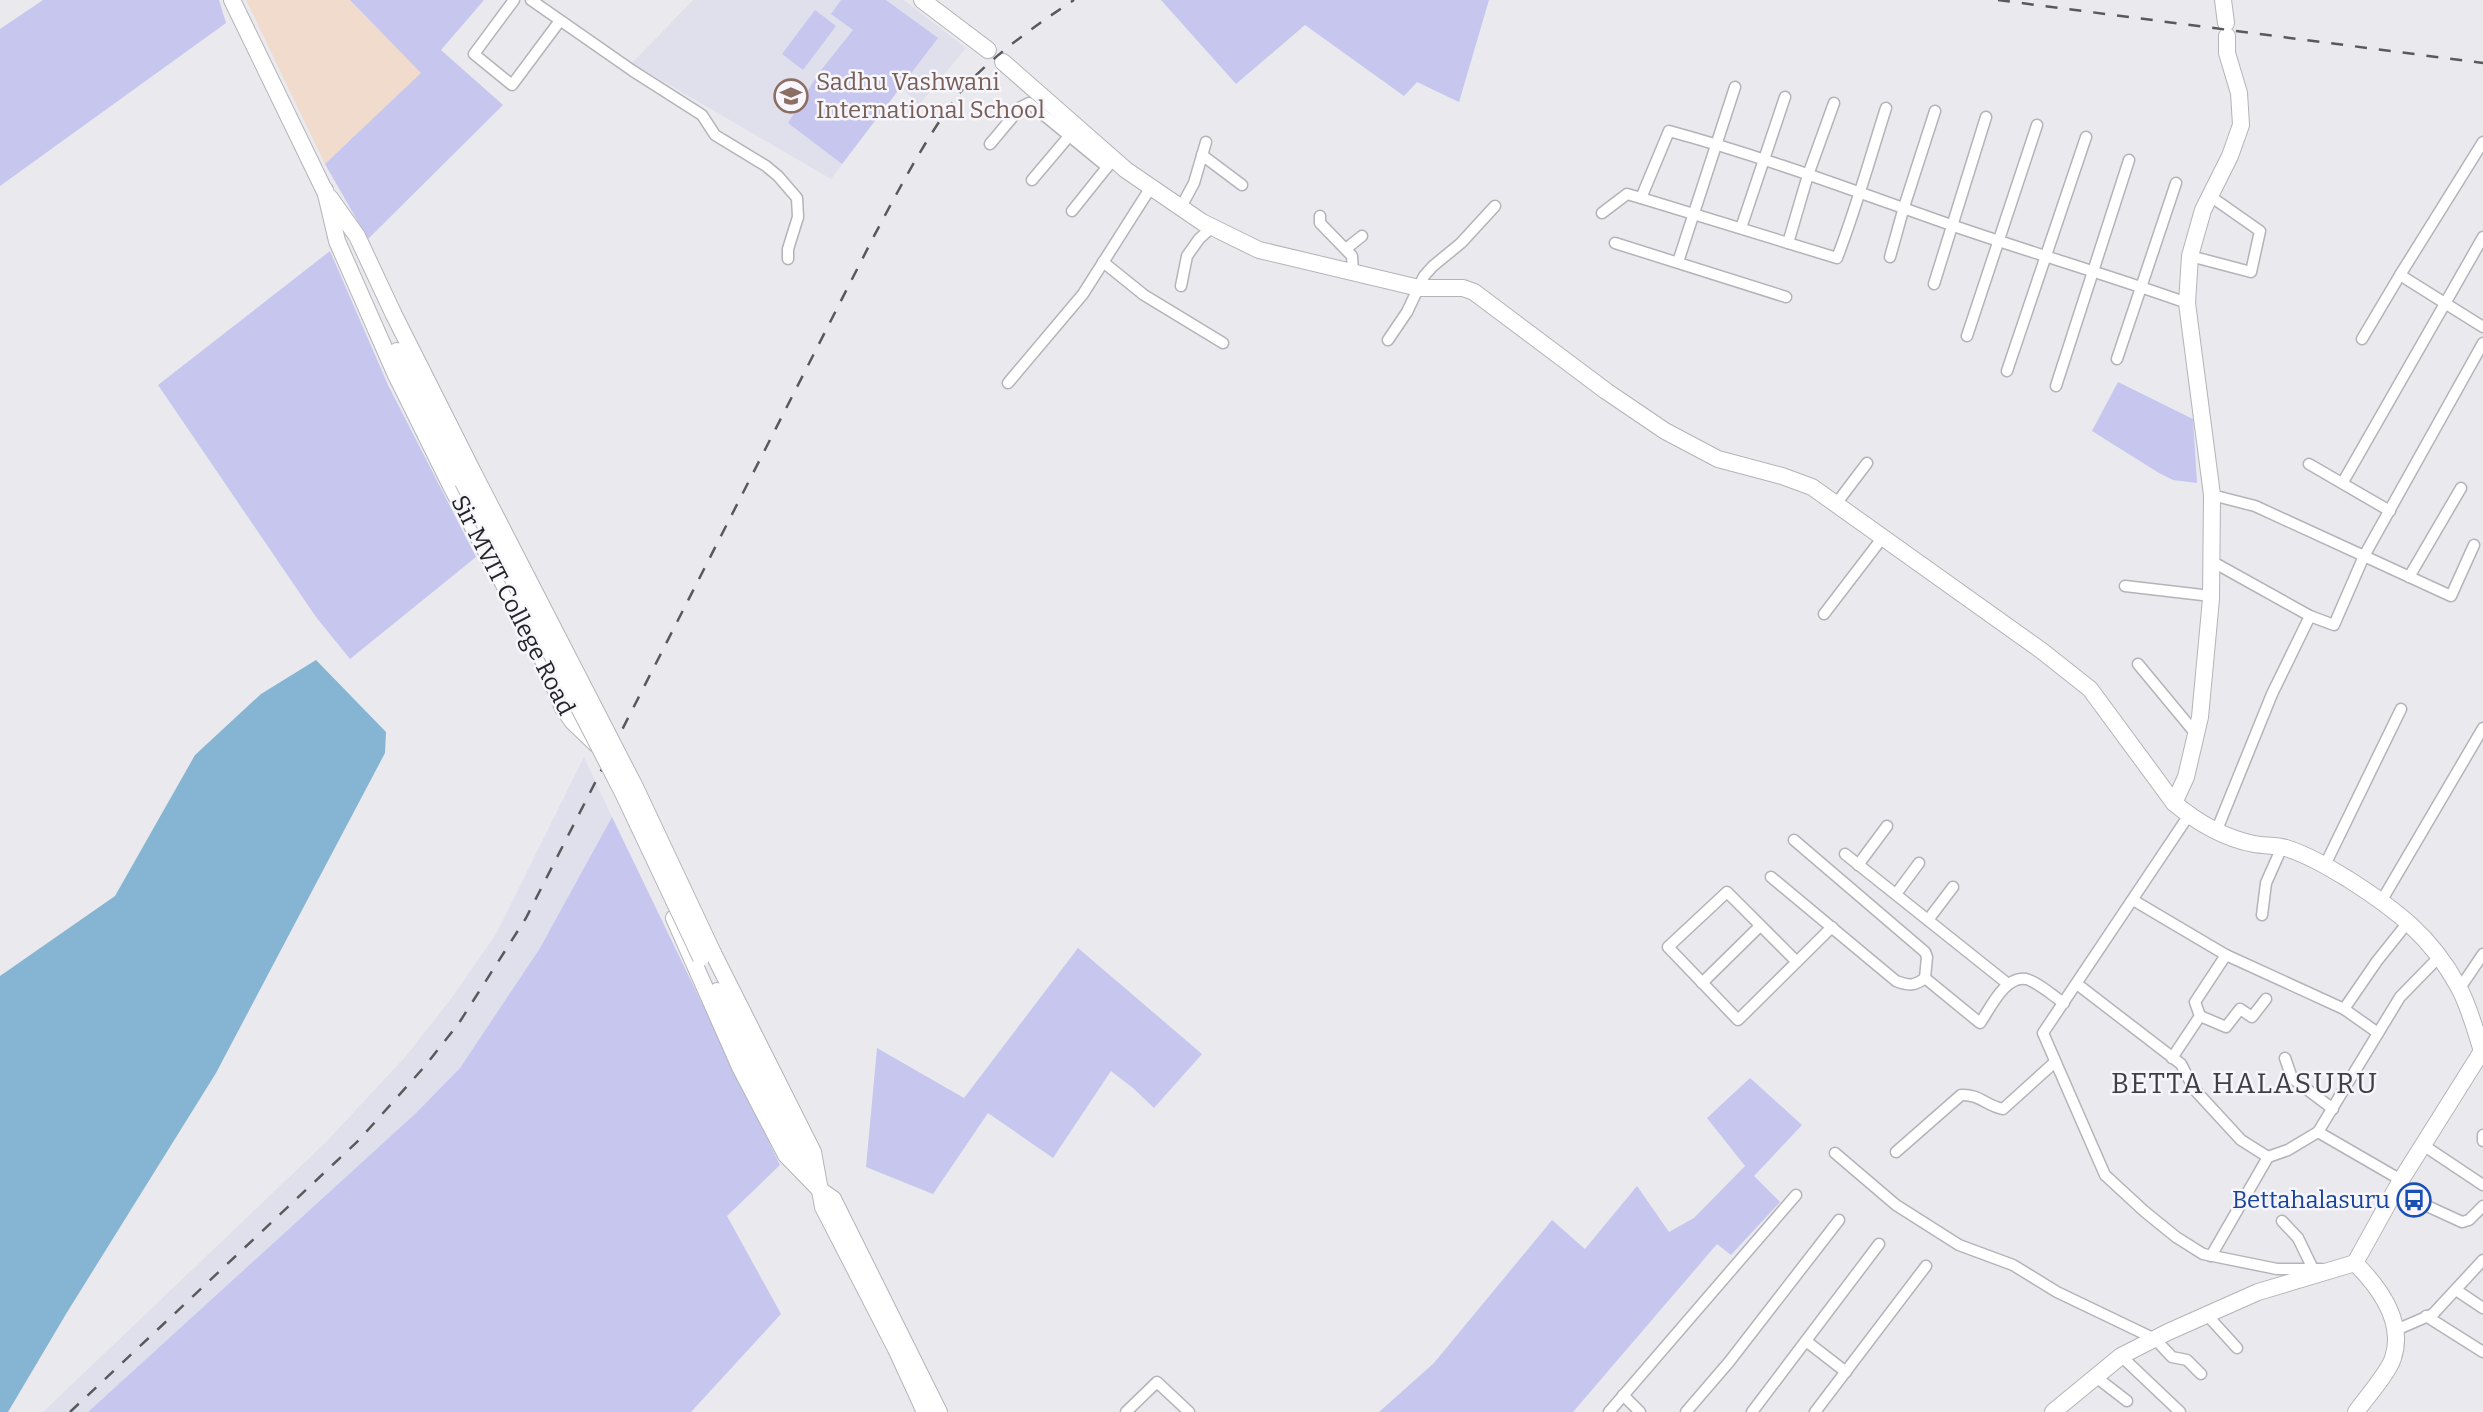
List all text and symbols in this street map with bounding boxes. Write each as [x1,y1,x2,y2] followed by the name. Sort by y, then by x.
[816,68,1045,124] place label: Sadhu Vashwani International School
[772,77,810,115] school or university icon: Sadhu Vashwani International School
[445,490,581,720] street label: Sir MVIT College Road
[2111,1067,2379,1100] district label: BETTA HALASURU
[2395,1181,2433,1219] bus stop icon: Bettahalasuru
[2232,1186,2390,1214] place label: Bettahalasuru

